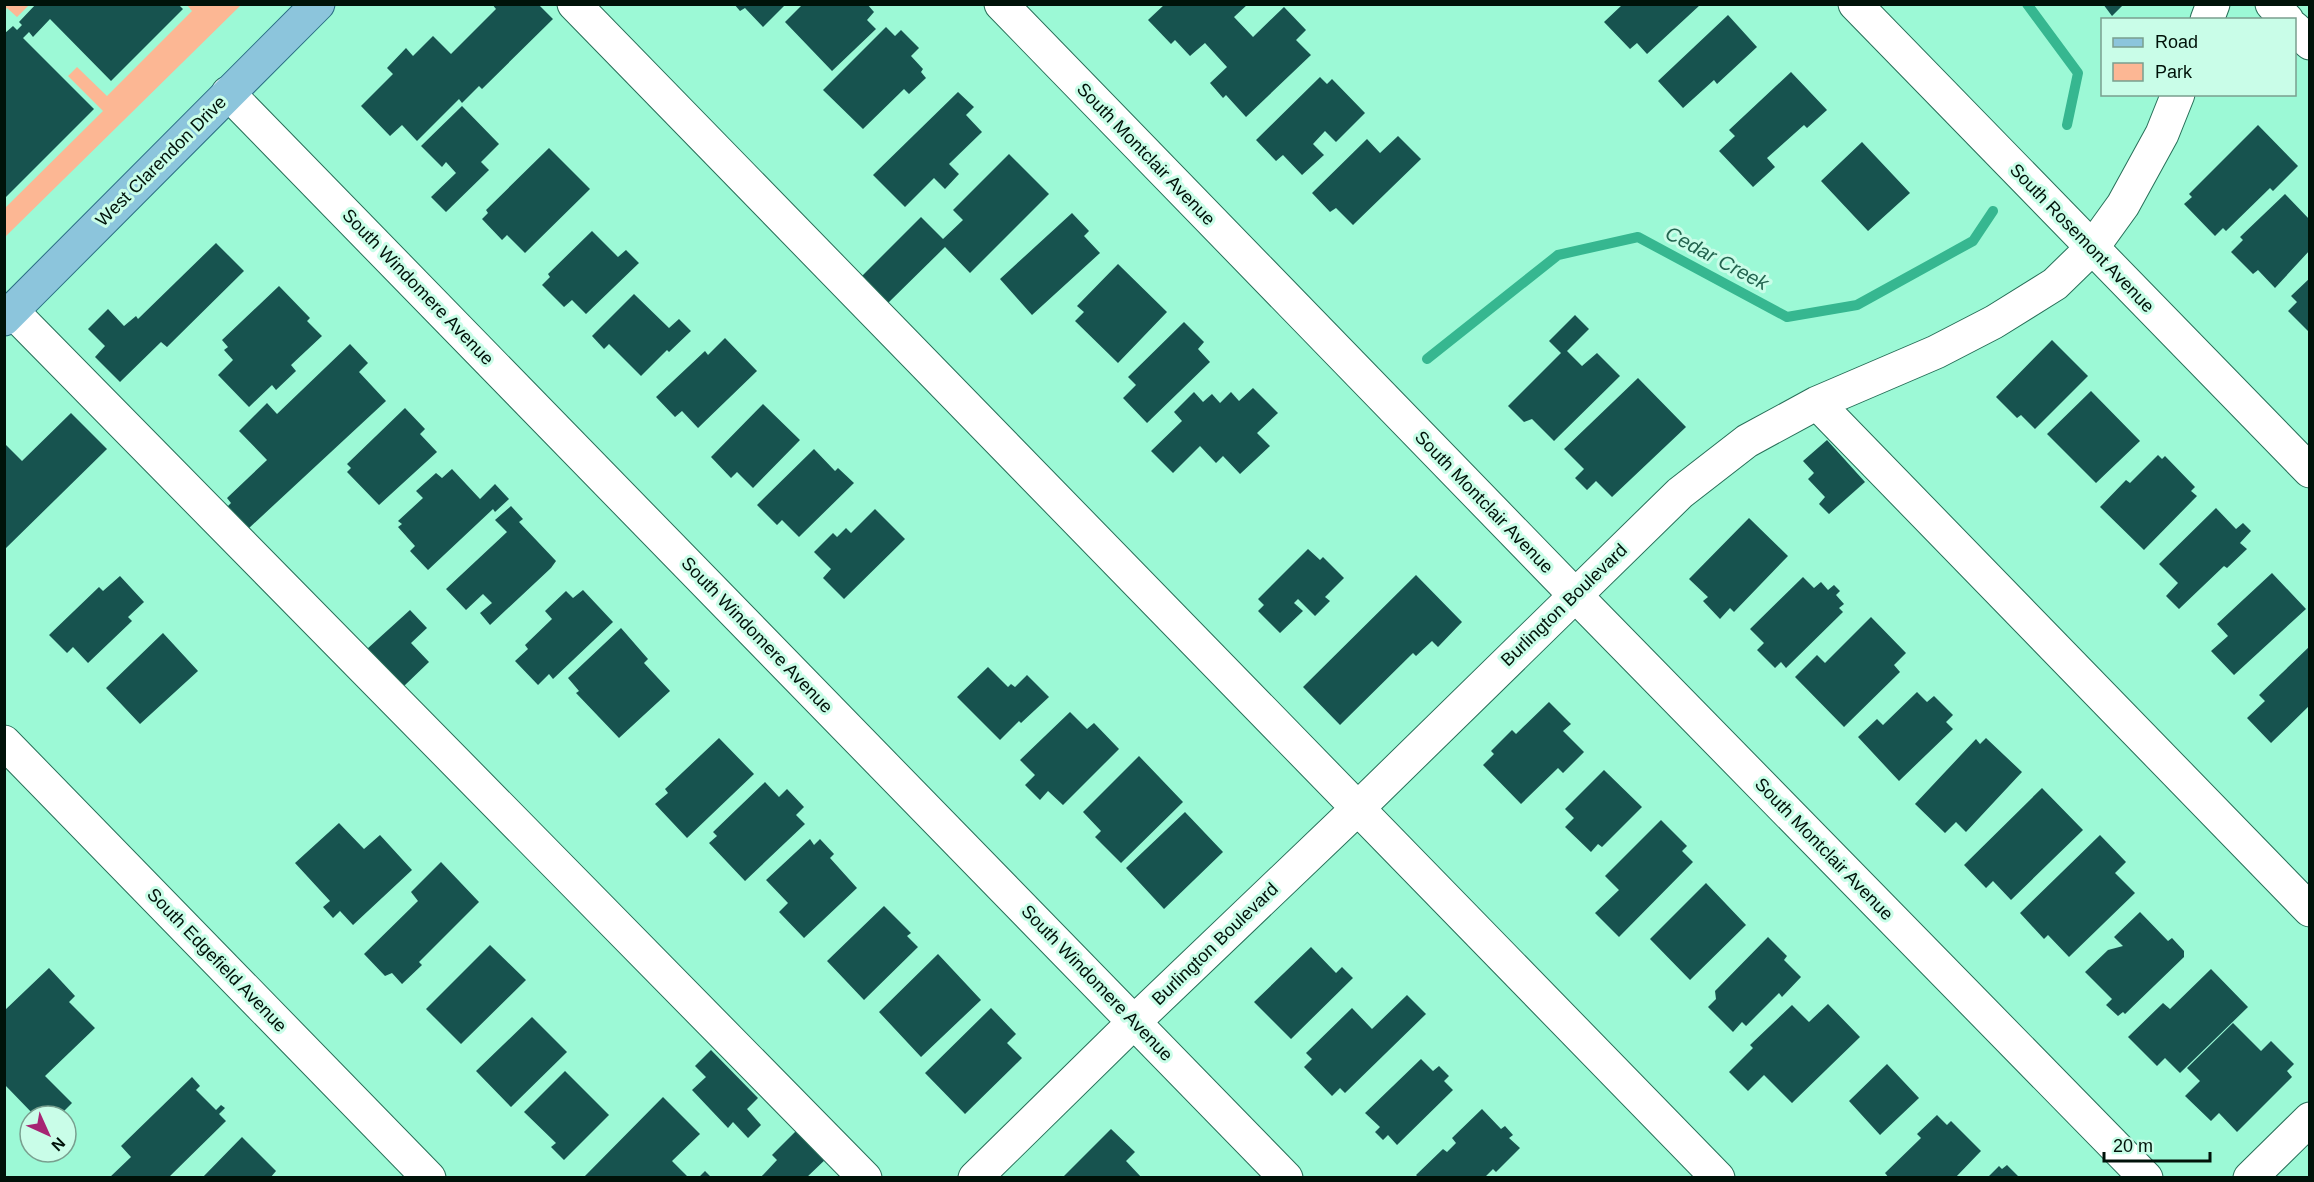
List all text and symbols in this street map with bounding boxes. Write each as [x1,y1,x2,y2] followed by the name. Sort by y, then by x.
[2101,18,2296,96] legend
[2155,32,2198,52] text: Road
[2155,62,2193,82] text: Park
[1073,79,1219,229] street label: South Montclair Avenue
[92,92,230,230] street label: West Clarendon Drive
[2006,160,2158,316] street label: South Rosemont Avenue
[338,205,498,369] street label: South Windomere Avenue
[1662,222,1773,295] water label: Cedar Creek
[1411,427,1557,577] street label: South Montclair Avenue
[1497,540,1631,670] street label: Burlington Boulevard
[677,553,837,717] street label: South Windomere Avenue
[1751,774,1897,924] street label: South Montclair Avenue
[1148,879,1282,1009] street label: Burlington Boulevard
[143,884,291,1036] street label: South Edgefield Avenue
[1017,901,1177,1065] street label: South Windomere Avenue
[18,1104,78,1164] north arrow
[2104,1125,2210,1163] scale bar
[48,1134,68,1154] text: N
[2113,1136,2153,1156] text: 20 m

